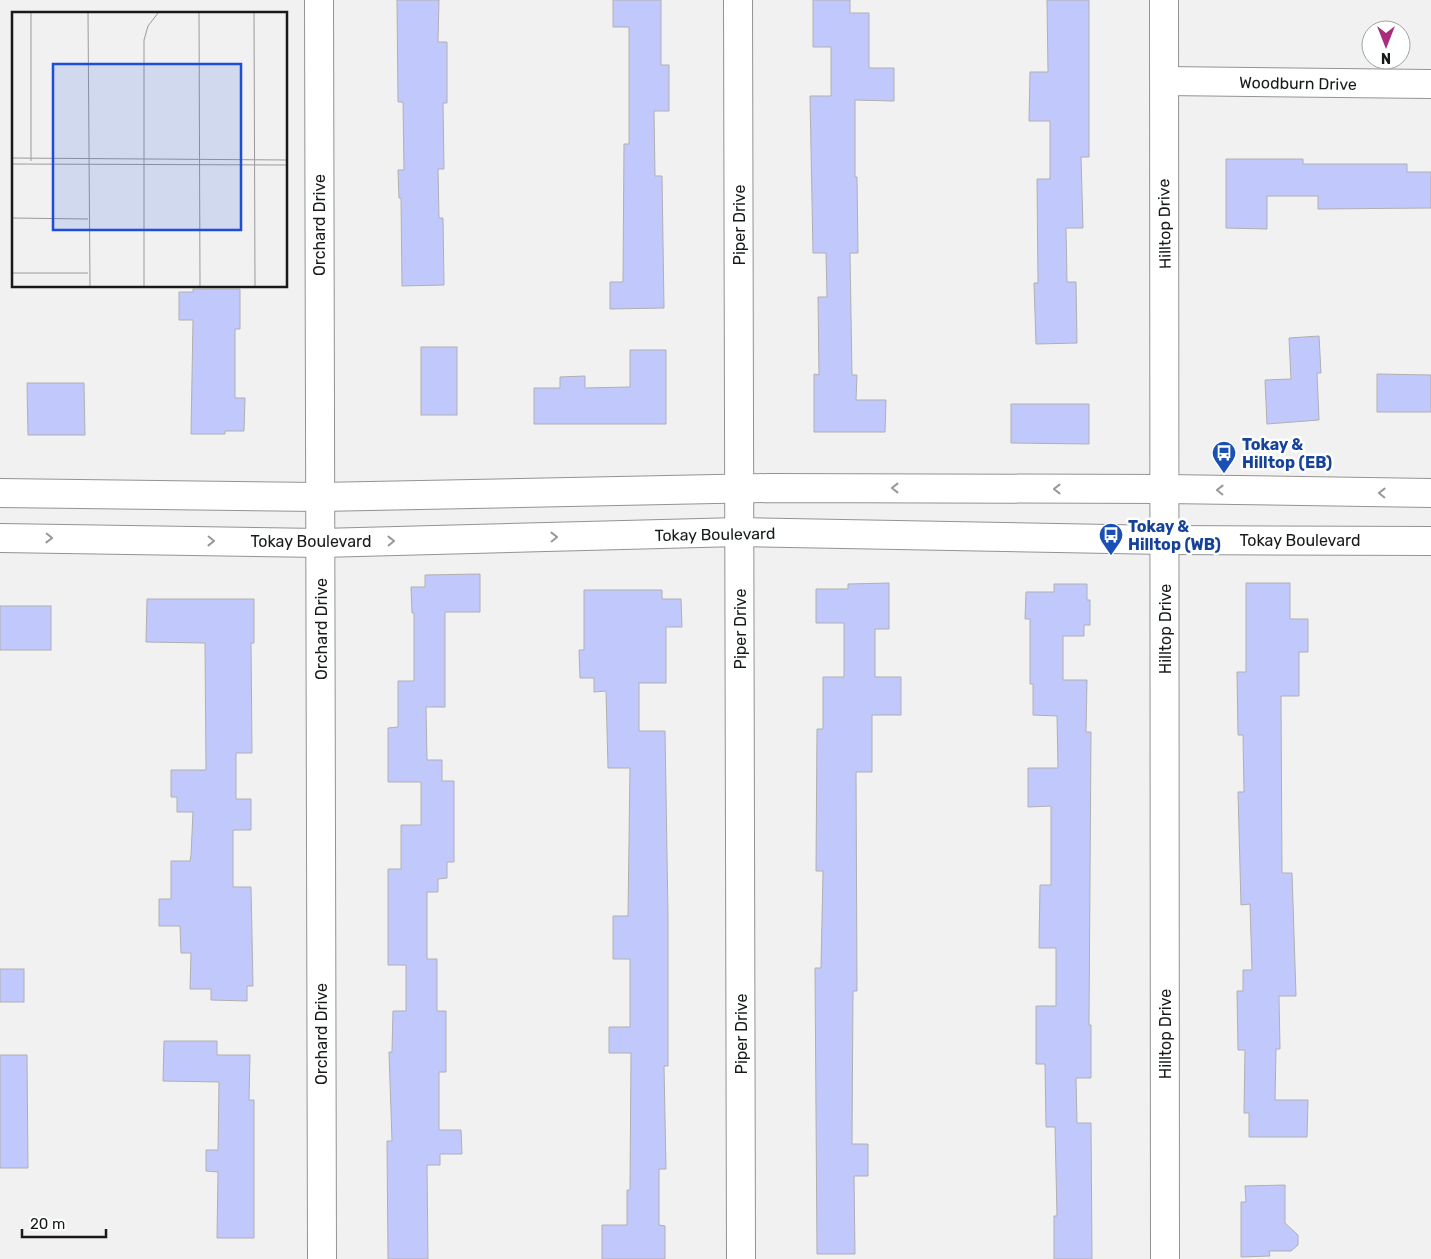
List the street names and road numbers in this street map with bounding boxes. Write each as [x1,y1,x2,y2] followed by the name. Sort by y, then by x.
[1239,73,1357,94] street label: Woodburn Drive
[310,174,329,276] street label: Orchard Drive
[1154,179,1175,269] street label: Hilltop Drive
[730,185,749,265] street label: Piper Drive
[654,524,776,545] street label: Tokay Boulevard
[1240,531,1360,550] street label: Tokay Boulevard
[251,532,371,551] street label: Tokay Boulevard
[312,578,331,680] street label: Orchard Drive
[1156,584,1175,674] street label: Hilltop Drive
[731,589,750,669] street label: Piper Drive
[312,983,331,1085] street label: Orchard Drive
[1156,989,1175,1079] street label: Hilltop Drive
[732,994,751,1074] street label: Piper Drive

